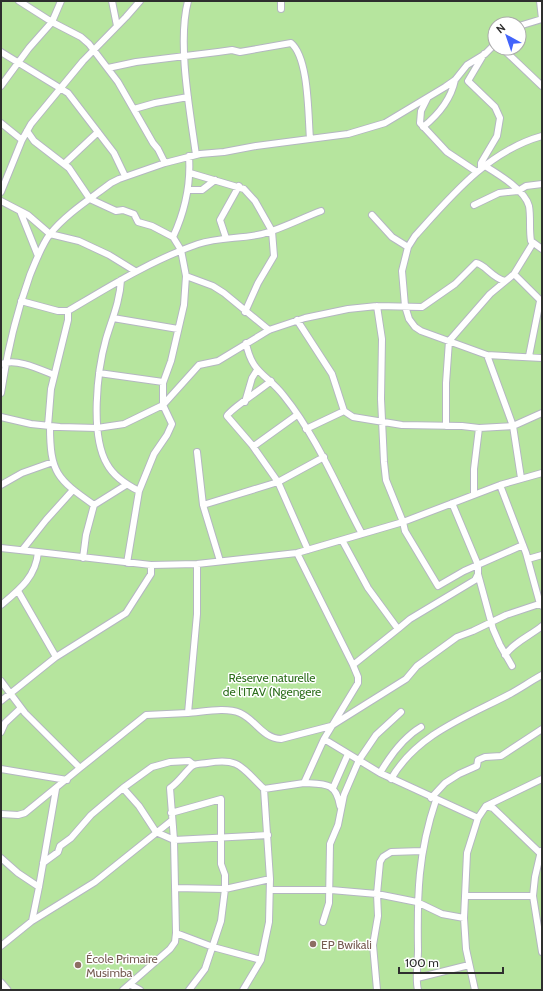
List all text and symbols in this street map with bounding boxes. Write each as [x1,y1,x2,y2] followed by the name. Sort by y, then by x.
[487,16,527,56] north arrow
[493,20,508,36] text: N
[223,670,321,699] park label: Réserve naturelle de l'ITAV (Ngengere
[321,937,372,952] place label: EP Bwikali
[308,939,318,949] marker: EP Bwikali
[399,949,503,975] scale bar
[86,951,158,980] place label: École Primaire Musimba
[405,955,439,970] text: 100 m
[73,960,83,970] marker: École Primaire Musimba

